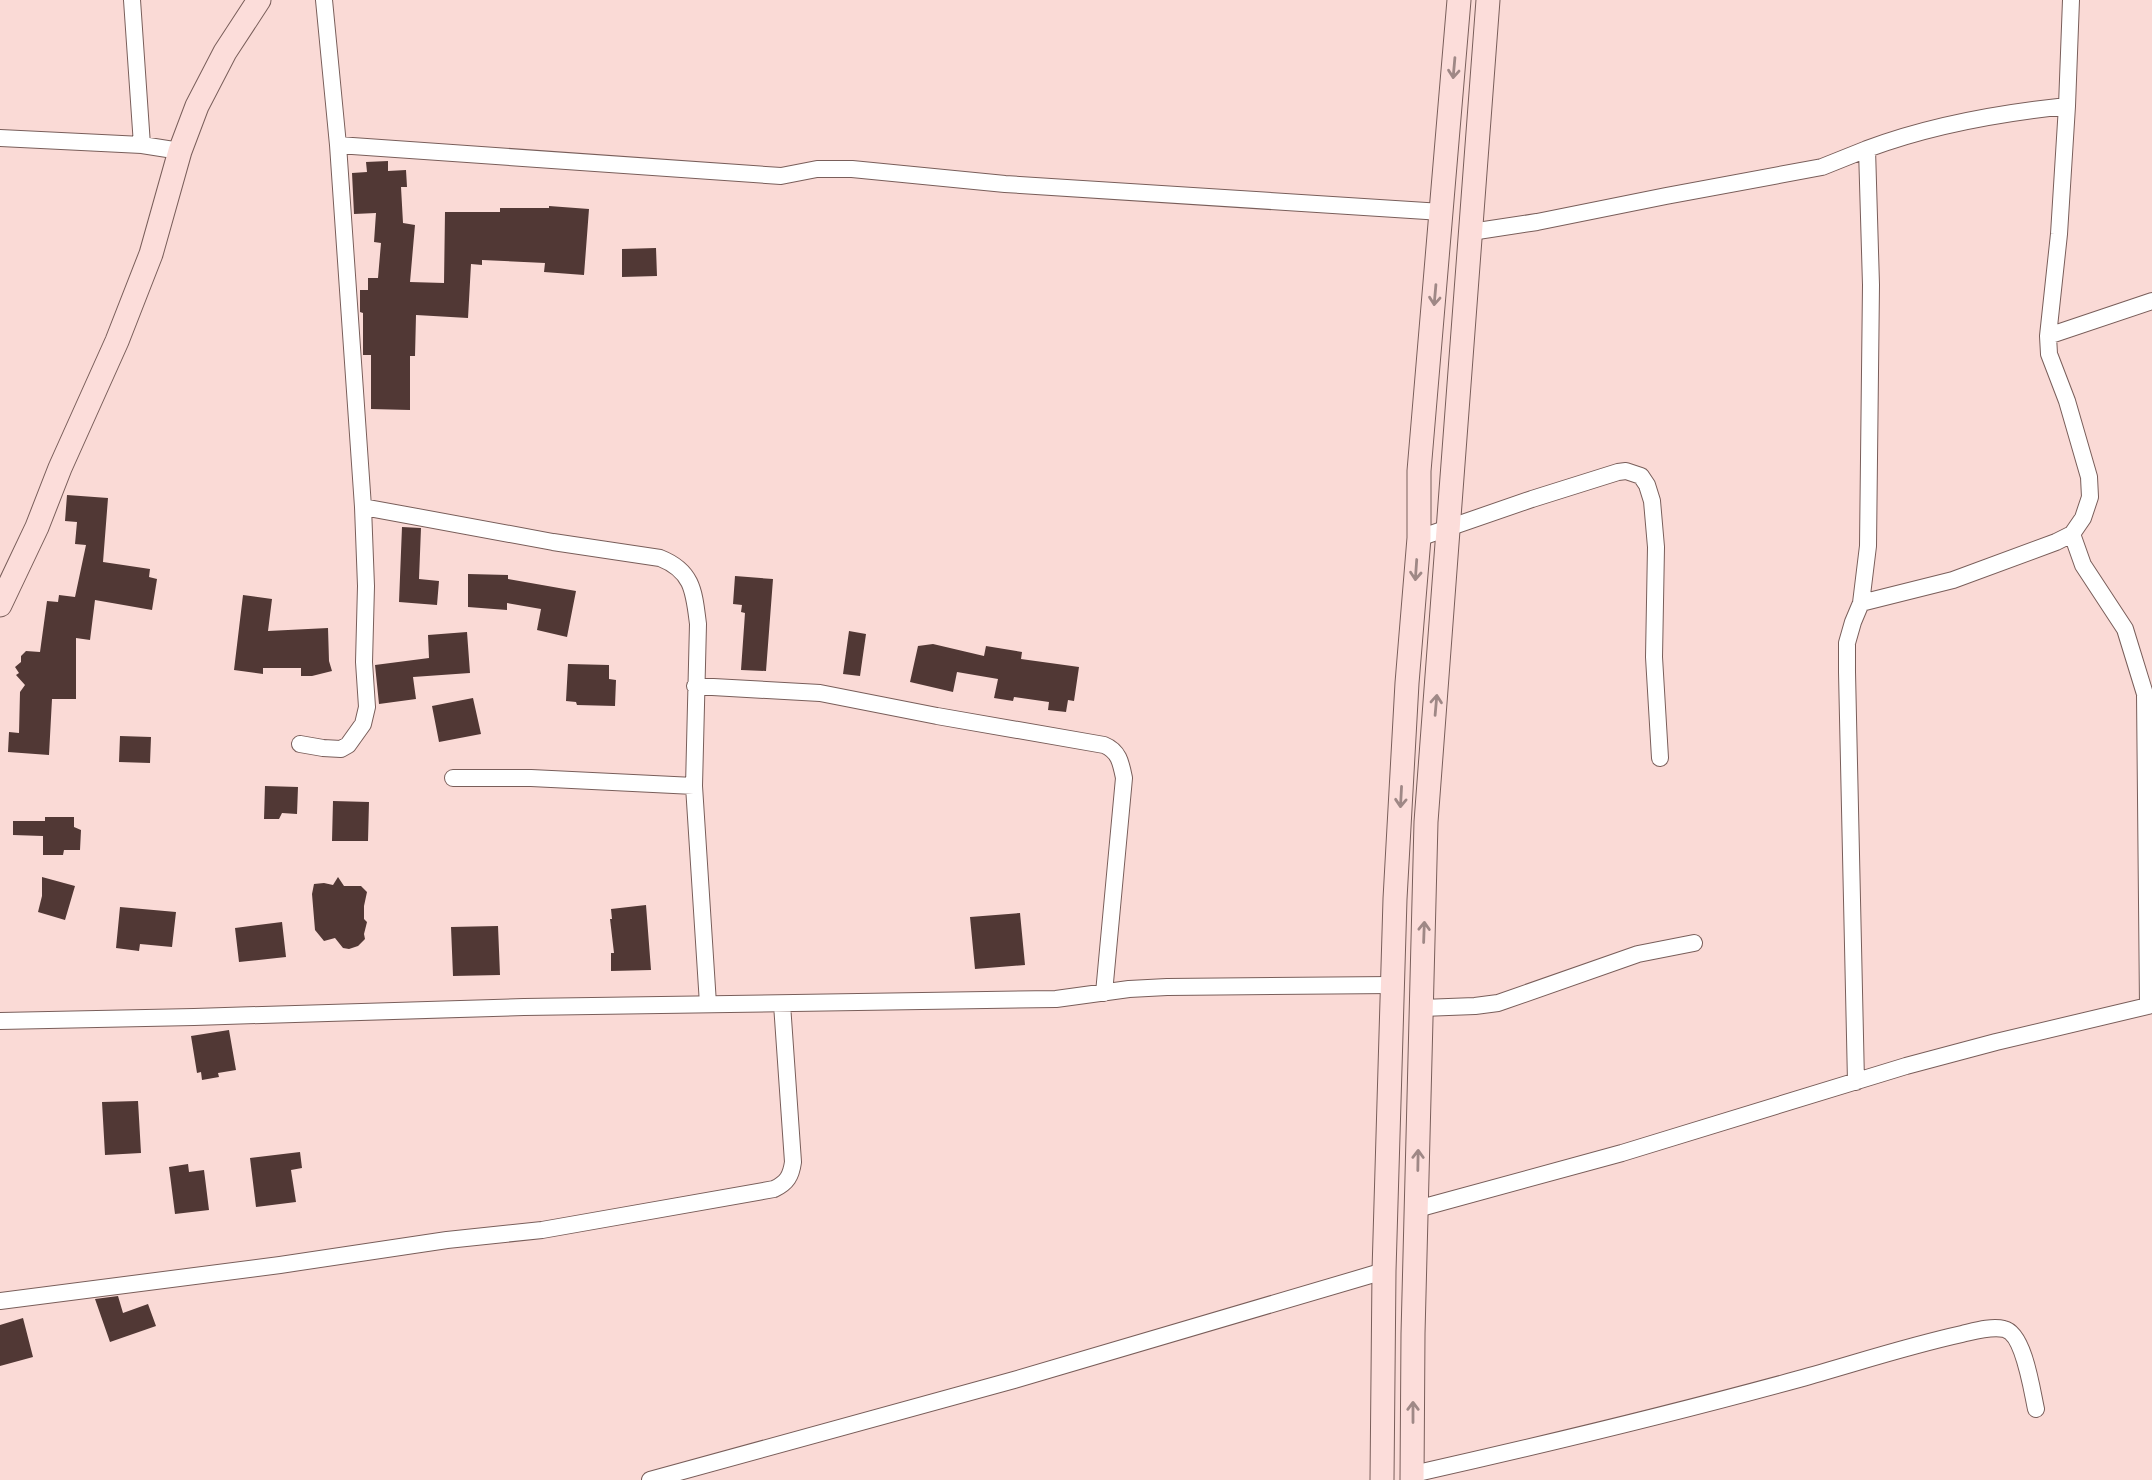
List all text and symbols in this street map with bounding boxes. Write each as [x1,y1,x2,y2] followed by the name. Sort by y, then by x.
[1447,56,1460,79] one-way arrow
[1428,283,1441,306] one-way arrow
[1409,559,1422,581] one-way arrow
[1430,695,1443,717] one-way arrow
[1394,786,1407,808] one-way arrow
[1417,921,1430,944] one-way arrow
[1412,1149,1425,1172] one-way arrow
[1406,1401,1420,1424] one-way arrow

